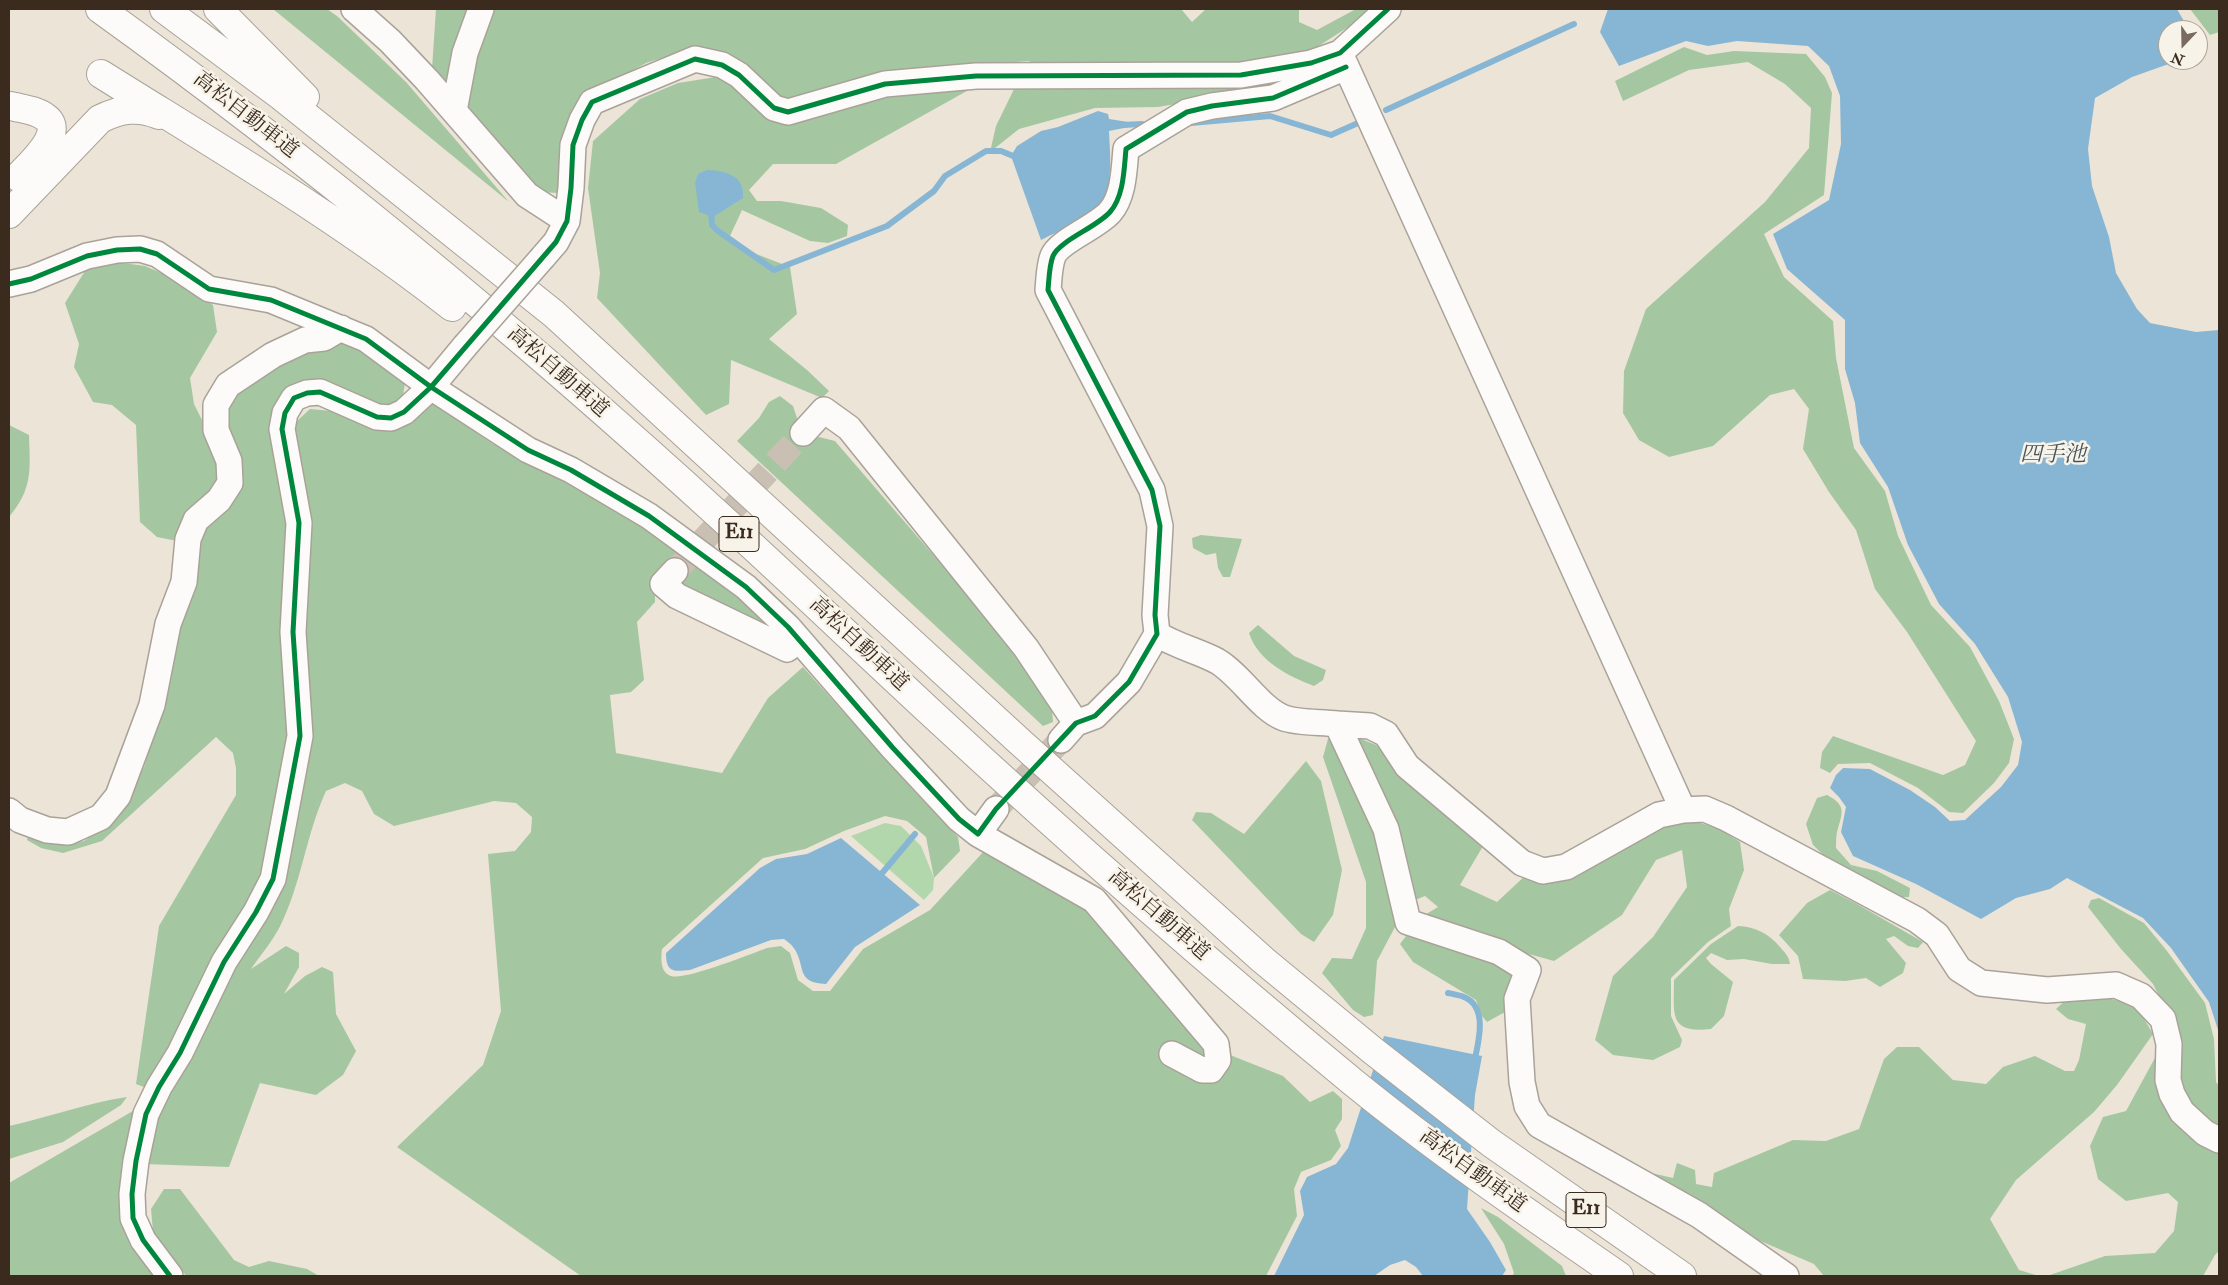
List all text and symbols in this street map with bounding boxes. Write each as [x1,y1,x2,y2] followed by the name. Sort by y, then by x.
[2158,20,2208,70] north arrow
[2169,48,2187,69] text: N
[188,67,302,165] street label: 高松自動車道
[501,322,613,424] street label: 高松自動車道
[2020,443,2086,469] water label: 四手池
[719,516,759,552] road number: E11
[803,593,913,697] street label: 高松自動車道
[1102,865,1214,967] street label: 高松自動車道
[1414,1125,1530,1219] street label: 高松自動車道
[1566,1192,1606,1228] road number: E11

